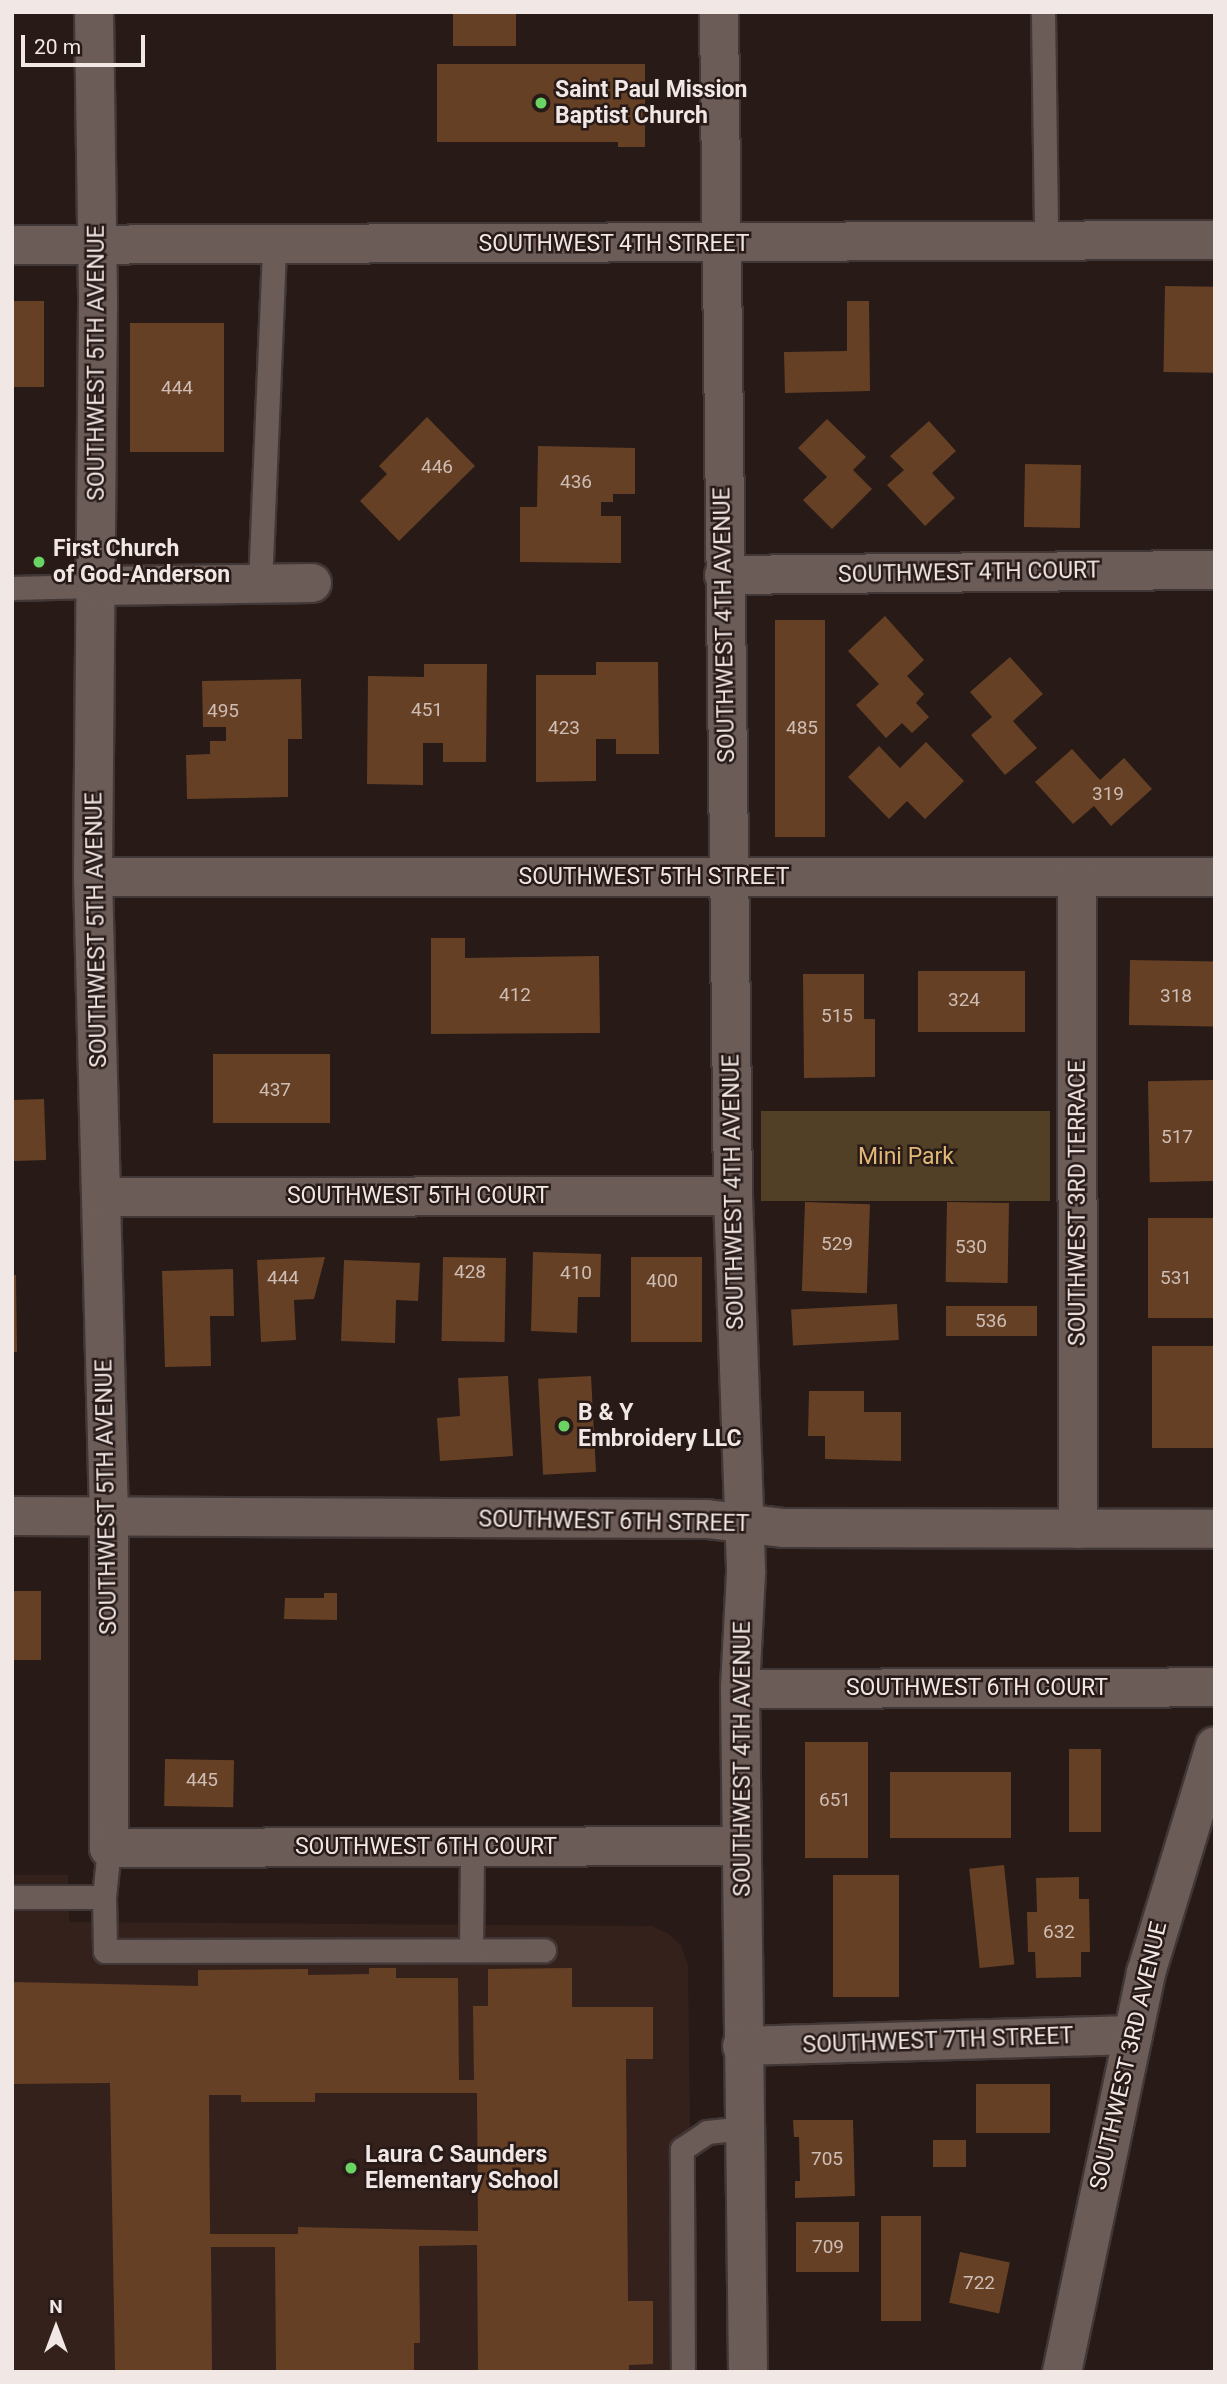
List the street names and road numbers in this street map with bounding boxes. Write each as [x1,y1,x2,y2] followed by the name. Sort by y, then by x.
[83,225,111,501] street label: SOUTHWEST 5TH AVENUE
[478,230,750,258] street label: SOUTHWEST 4TH STREET
[709,487,741,763] street label: SOUTHWEST 4TH AVENUE
[838,557,1100,589] street label: SOUTHWEST 4TH COURT
[81,792,113,1068] street label: SOUTHWEST 5TH AVENUE
[518,863,790,891] street label: SOUTHWEST 5TH STREET
[718,1054,750,1330] street label: SOUTHWEST 4TH AVENUE
[1064,1059,1092,1347] street label: SOUTHWEST 3RD TERRACE
[287,1182,549,1210] street label: SOUTHWEST 5TH COURT
[91,1359,123,1635] street label: SOUTHWEST 5TH AVENUE
[478,1506,750,1538] street label: SOUTHWEST 6TH STREET
[729,1621,757,1897] street label: SOUTHWEST 4TH AVENUE
[846,1674,1108,1702] street label: SOUTHWEST 6TH COURT
[295,1833,557,1861] street label: SOUTHWEST 6TH COURT
[1085,1919,1173,2193] street label: SOUTHWEST 3RD AVENUE
[802,2022,1074,2060] street label: SOUTHWEST 7TH STREET

